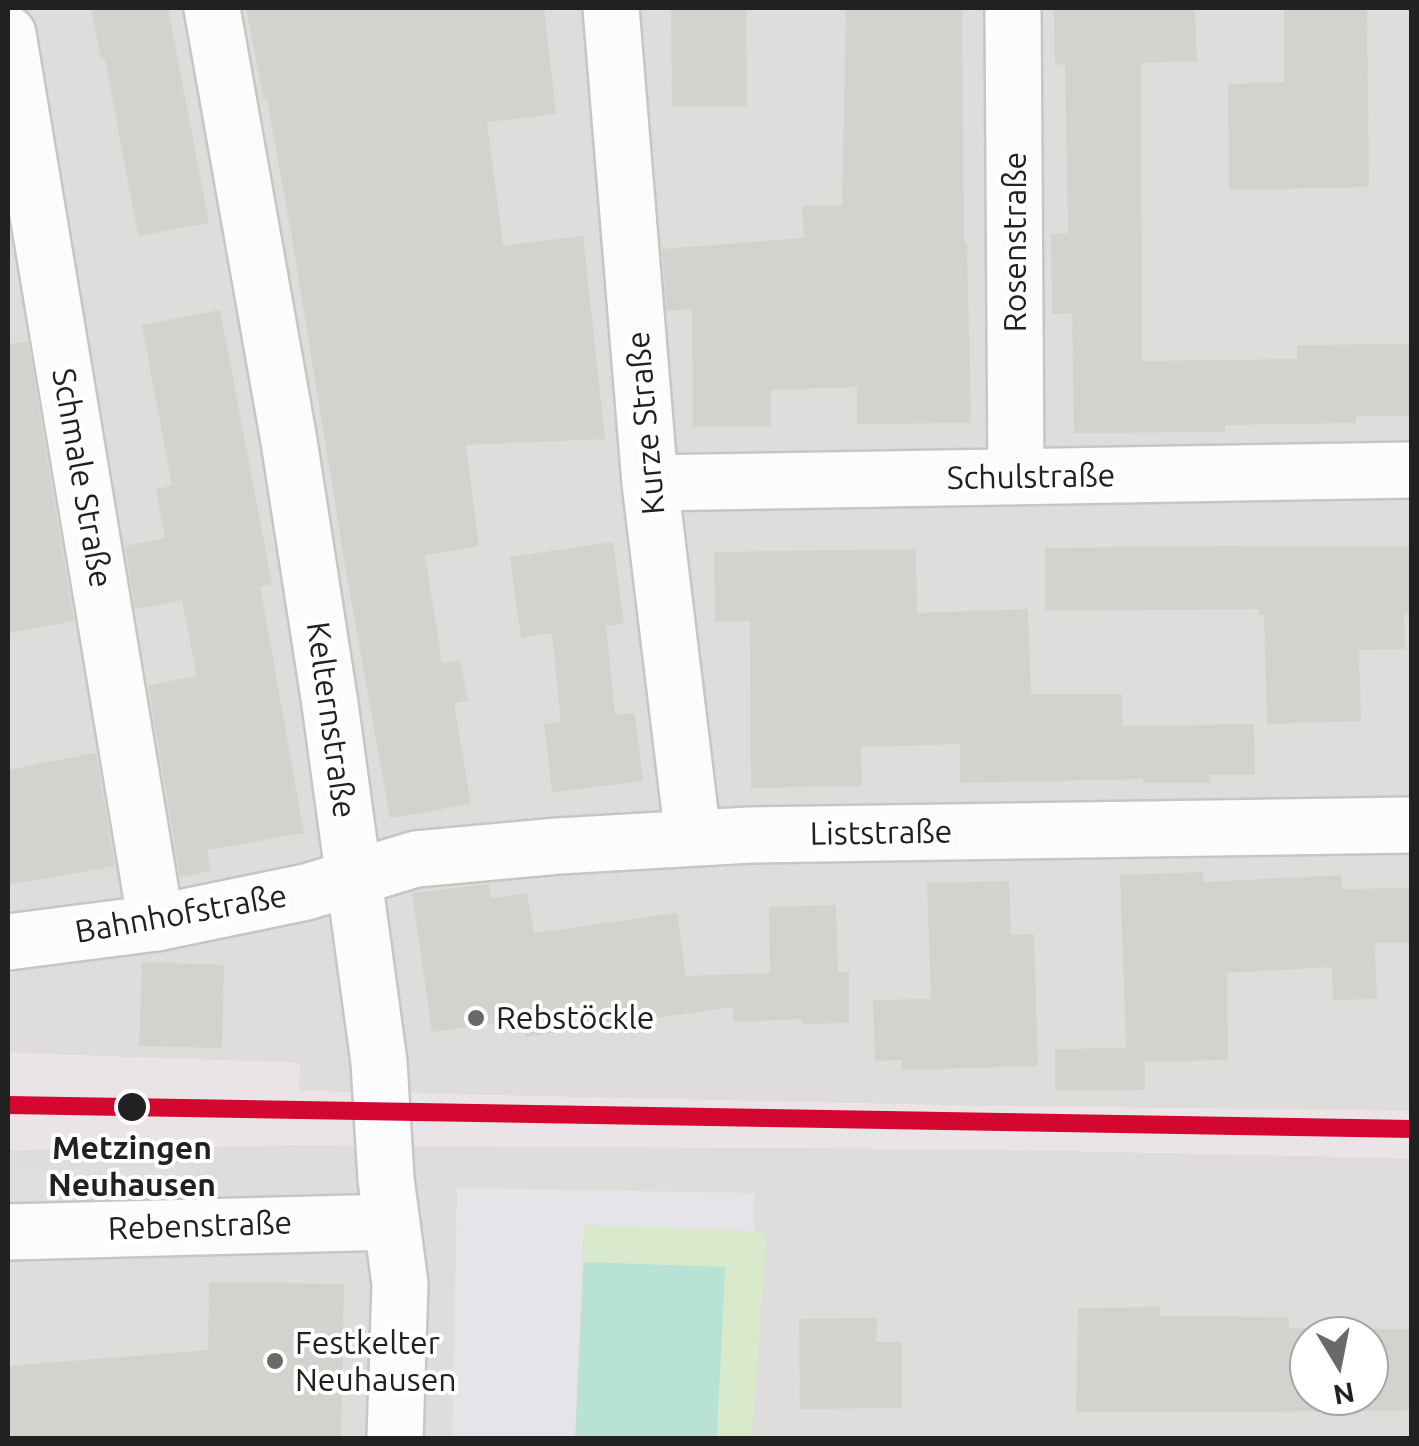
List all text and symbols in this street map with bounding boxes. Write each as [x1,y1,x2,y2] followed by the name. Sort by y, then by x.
[996,152,1034,332] street label: Rosenstraße
[619,330,673,516] street label: Kurze Straße
[44,365,120,591] street label: Schmale Straße
[946,456,1116,498] street label: Schulstraße
[298,619,364,821] street label: Kelternstraße
[809,813,953,853] street label: Liststraße
[72,876,290,952] street label: Bahnhofstraße
[496,999,654,1037] place label: Rebstöckle
[465,1007,487,1029] marker: Rebstöckle
[115,1090,149,1124] marker: Metzingen Neuhausen
[48,1129,216,1204] place label: Metzingen Neuhausen
[107,1204,293,1248] street label: Rebenstraße
[1289,1316,1389,1416] north arrow
[295,1324,457,1399] place label: Festkelter Neuhausen
[264,1350,286,1372] marker: Festkelter Neuhausen
[1331,1377,1357,1411] text: N

